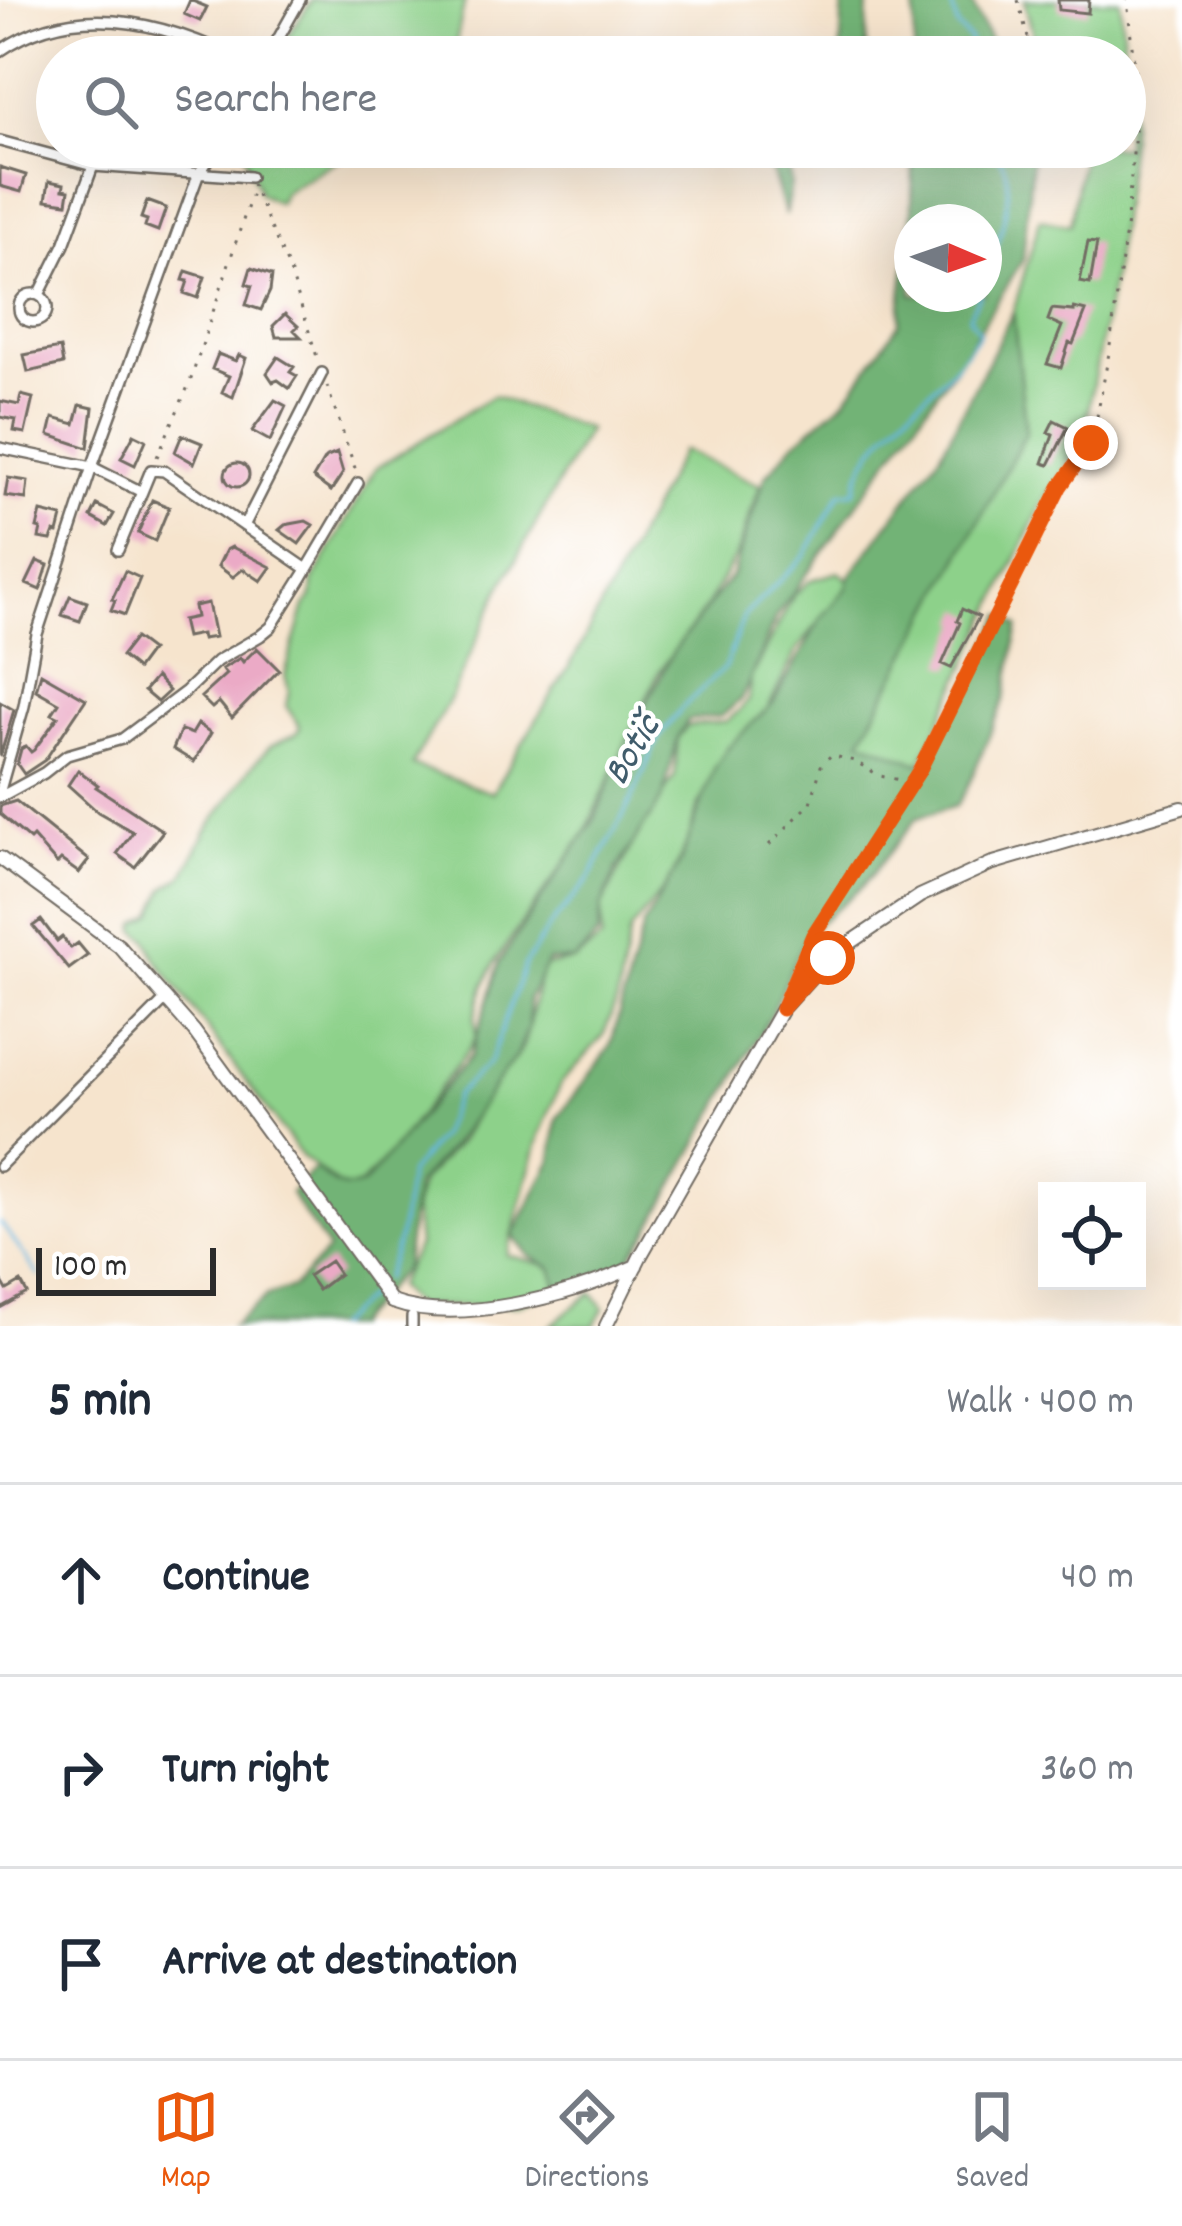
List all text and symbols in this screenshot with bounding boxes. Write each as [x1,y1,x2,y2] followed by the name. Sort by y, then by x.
[36,36,1146,168] search box
[78,69,144,135] icon: search
[174,70,377,134] text: Search here
[894,204,1002,312] north arrow
[1064,416,1118,470] route end
[592,700,680,797] water label: Botič
[801,931,855,985] route start
[1038,1182,1146,1290] map controls
[1038,1182,1146,1290] button: locate
[36,1242,216,1295] scale bar
[54,1245,127,1292] text: 100 m
[48,1368,151,1440] text: 5 min
[947,1377,1134,1432] text: Walk · 400 m
[48,1547,114,1613] icon: ahead
[162,1548,310,1612] text: Continue
[1061,1552,1134,1607] text: 40 m
[48,1739,114,1805] icon: right
[162,1740,329,1804] text: Turn right
[1041,1744,1134,1799] text: 360 m
[48,1931,114,1997] icon: arrive
[162,1932,517,1996] text: Arrive at destination
[153,2084,219,2203] tab: Map
[525,2084,650,2203] tab: Directions
[955,2084,1029,2203] tab: Saved

